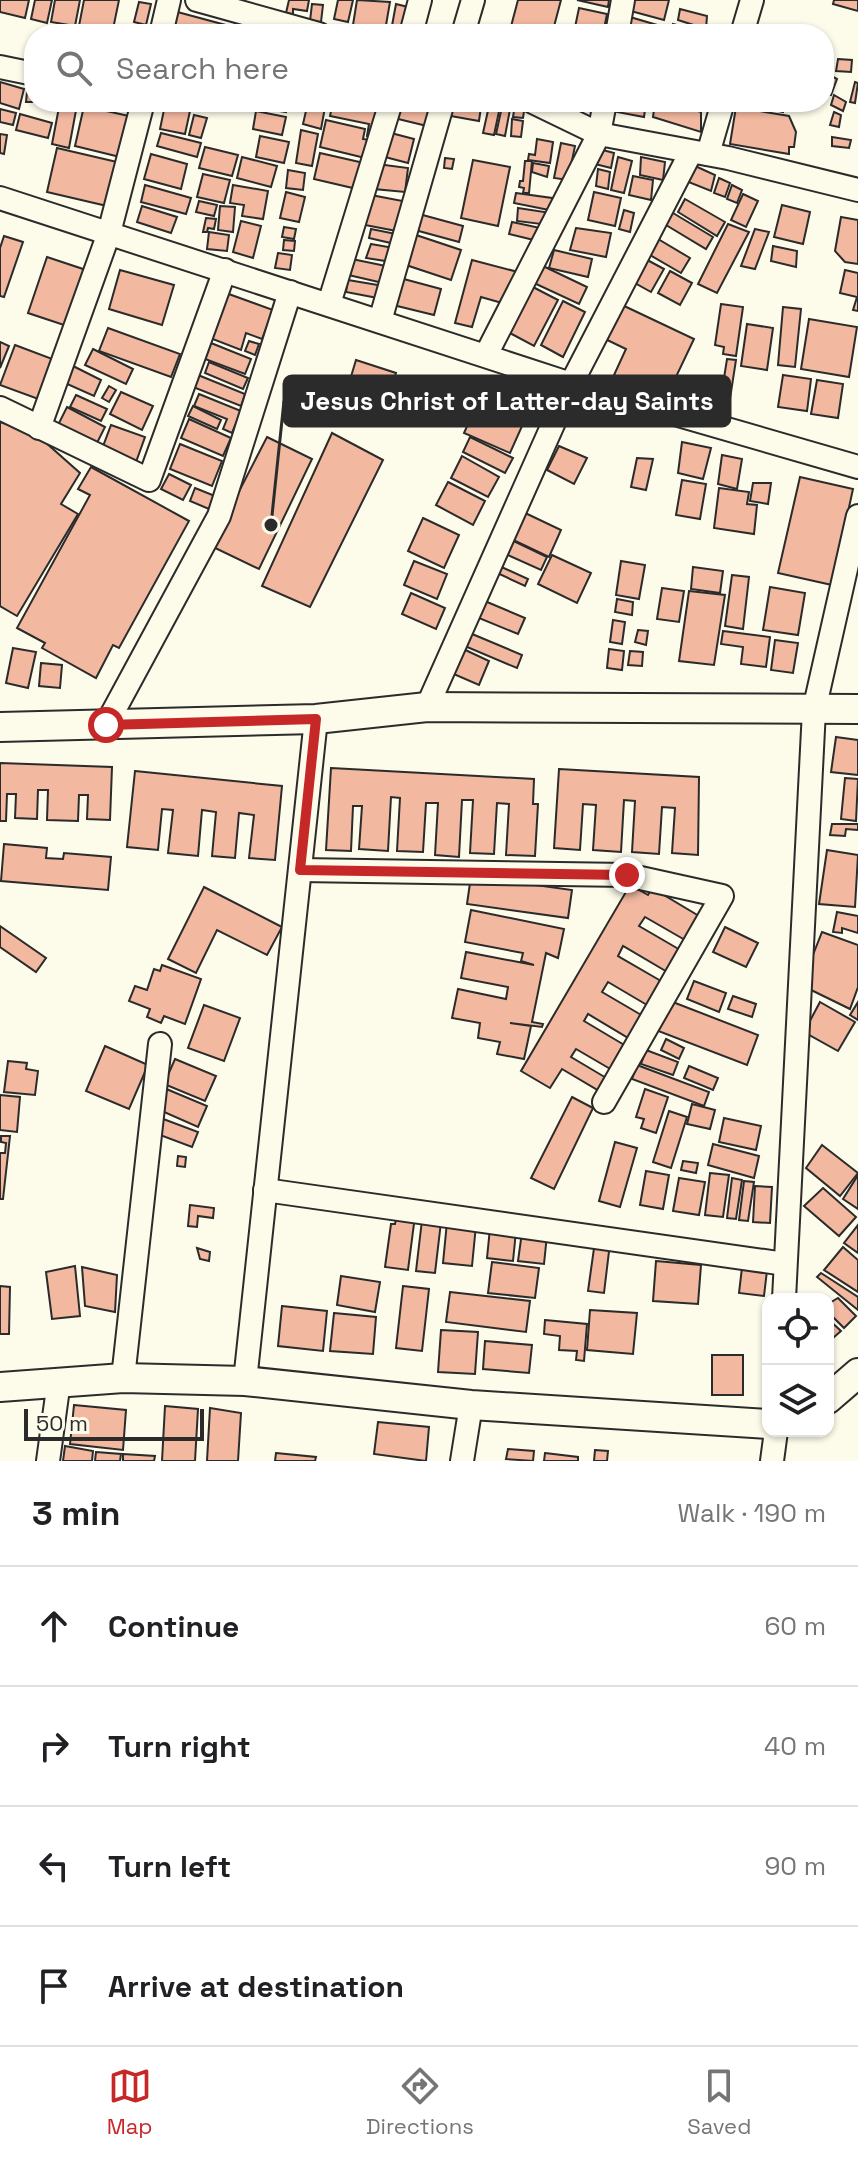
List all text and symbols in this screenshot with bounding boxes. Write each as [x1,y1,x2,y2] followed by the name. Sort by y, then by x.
[24,24,834,112] search box
[52,46,96,90] icon: search
[116,49,289,88] text: Search here
[284,376,730,426] callout: Jesus Christ of Latter-day Saints
[300,384,714,418] text: Jesus Christ of Latter-day Saints
[88,707,124,743] route start
[609,857,645,893] route end
[762,1293,834,1437] map controls
[762,1293,834,1365] button: locate
[762,1365,834,1437] button: layers
[24,1405,204,1441] scale bar
[36,1409,88,1437] text: 50 m
[32,1492,120,1535] text: 3 min
[677,1496,826,1530] text: Walk · 190 m
[32,1604,76,1648] icon: ahead
[108,1607,239,1646] text: Continue
[764,1609,826,1643] text: 60 m
[32,1724,76,1768] icon: right
[108,1727,251,1766] text: Turn right
[764,1729,826,1763] text: 40 m
[32,1844,76,1888] icon: left
[108,1847,231,1886] text: Turn left
[764,1849,826,1883] text: 90 m
[32,1964,76,2008] icon: arrive
[108,1967,404,2006] text: Arrive at destination
[107,2064,153,2140] tab: Map
[366,2064,474,2140] tab: Directions
[687,2064,751,2140] tab: Saved

